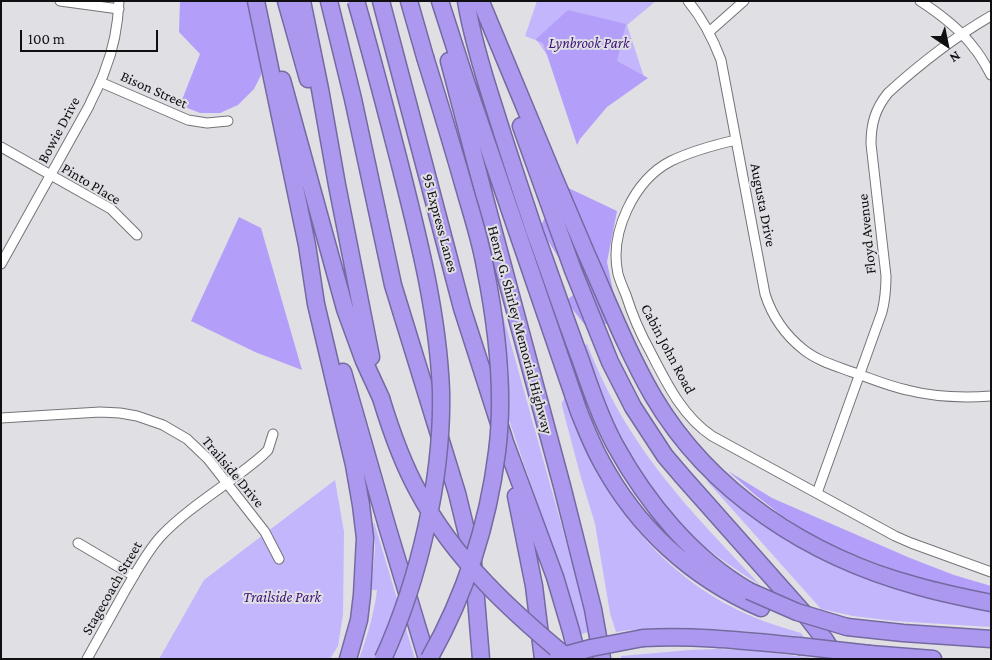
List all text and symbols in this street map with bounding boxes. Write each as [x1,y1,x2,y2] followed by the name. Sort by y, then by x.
[22,20,160,52] scale bar
[922,20,972,70] north arrow
[28,31,65,47] text: 100 m
[548,34,630,52] park label: Lynbrook Park
[947,48,964,67] text: N
[118,67,190,113] street label: Bison Street
[34,94,84,166] street label: Bowie Drive
[58,159,124,209] street label: Pinto Place
[746,162,780,248] street label: Augusta Drive
[418,172,462,274] street label: 95 Express Lanes
[854,193,880,275] street label: Floyd Avenue
[483,224,557,436] street label: Henry G. Shirley Memorial Highway
[637,301,699,397] street label: Cabin John Road
[198,433,268,511] street label: Trailside Drive
[78,538,146,638] street label: Stagecoach Street
[243,588,321,606] park label: Trailside Park

